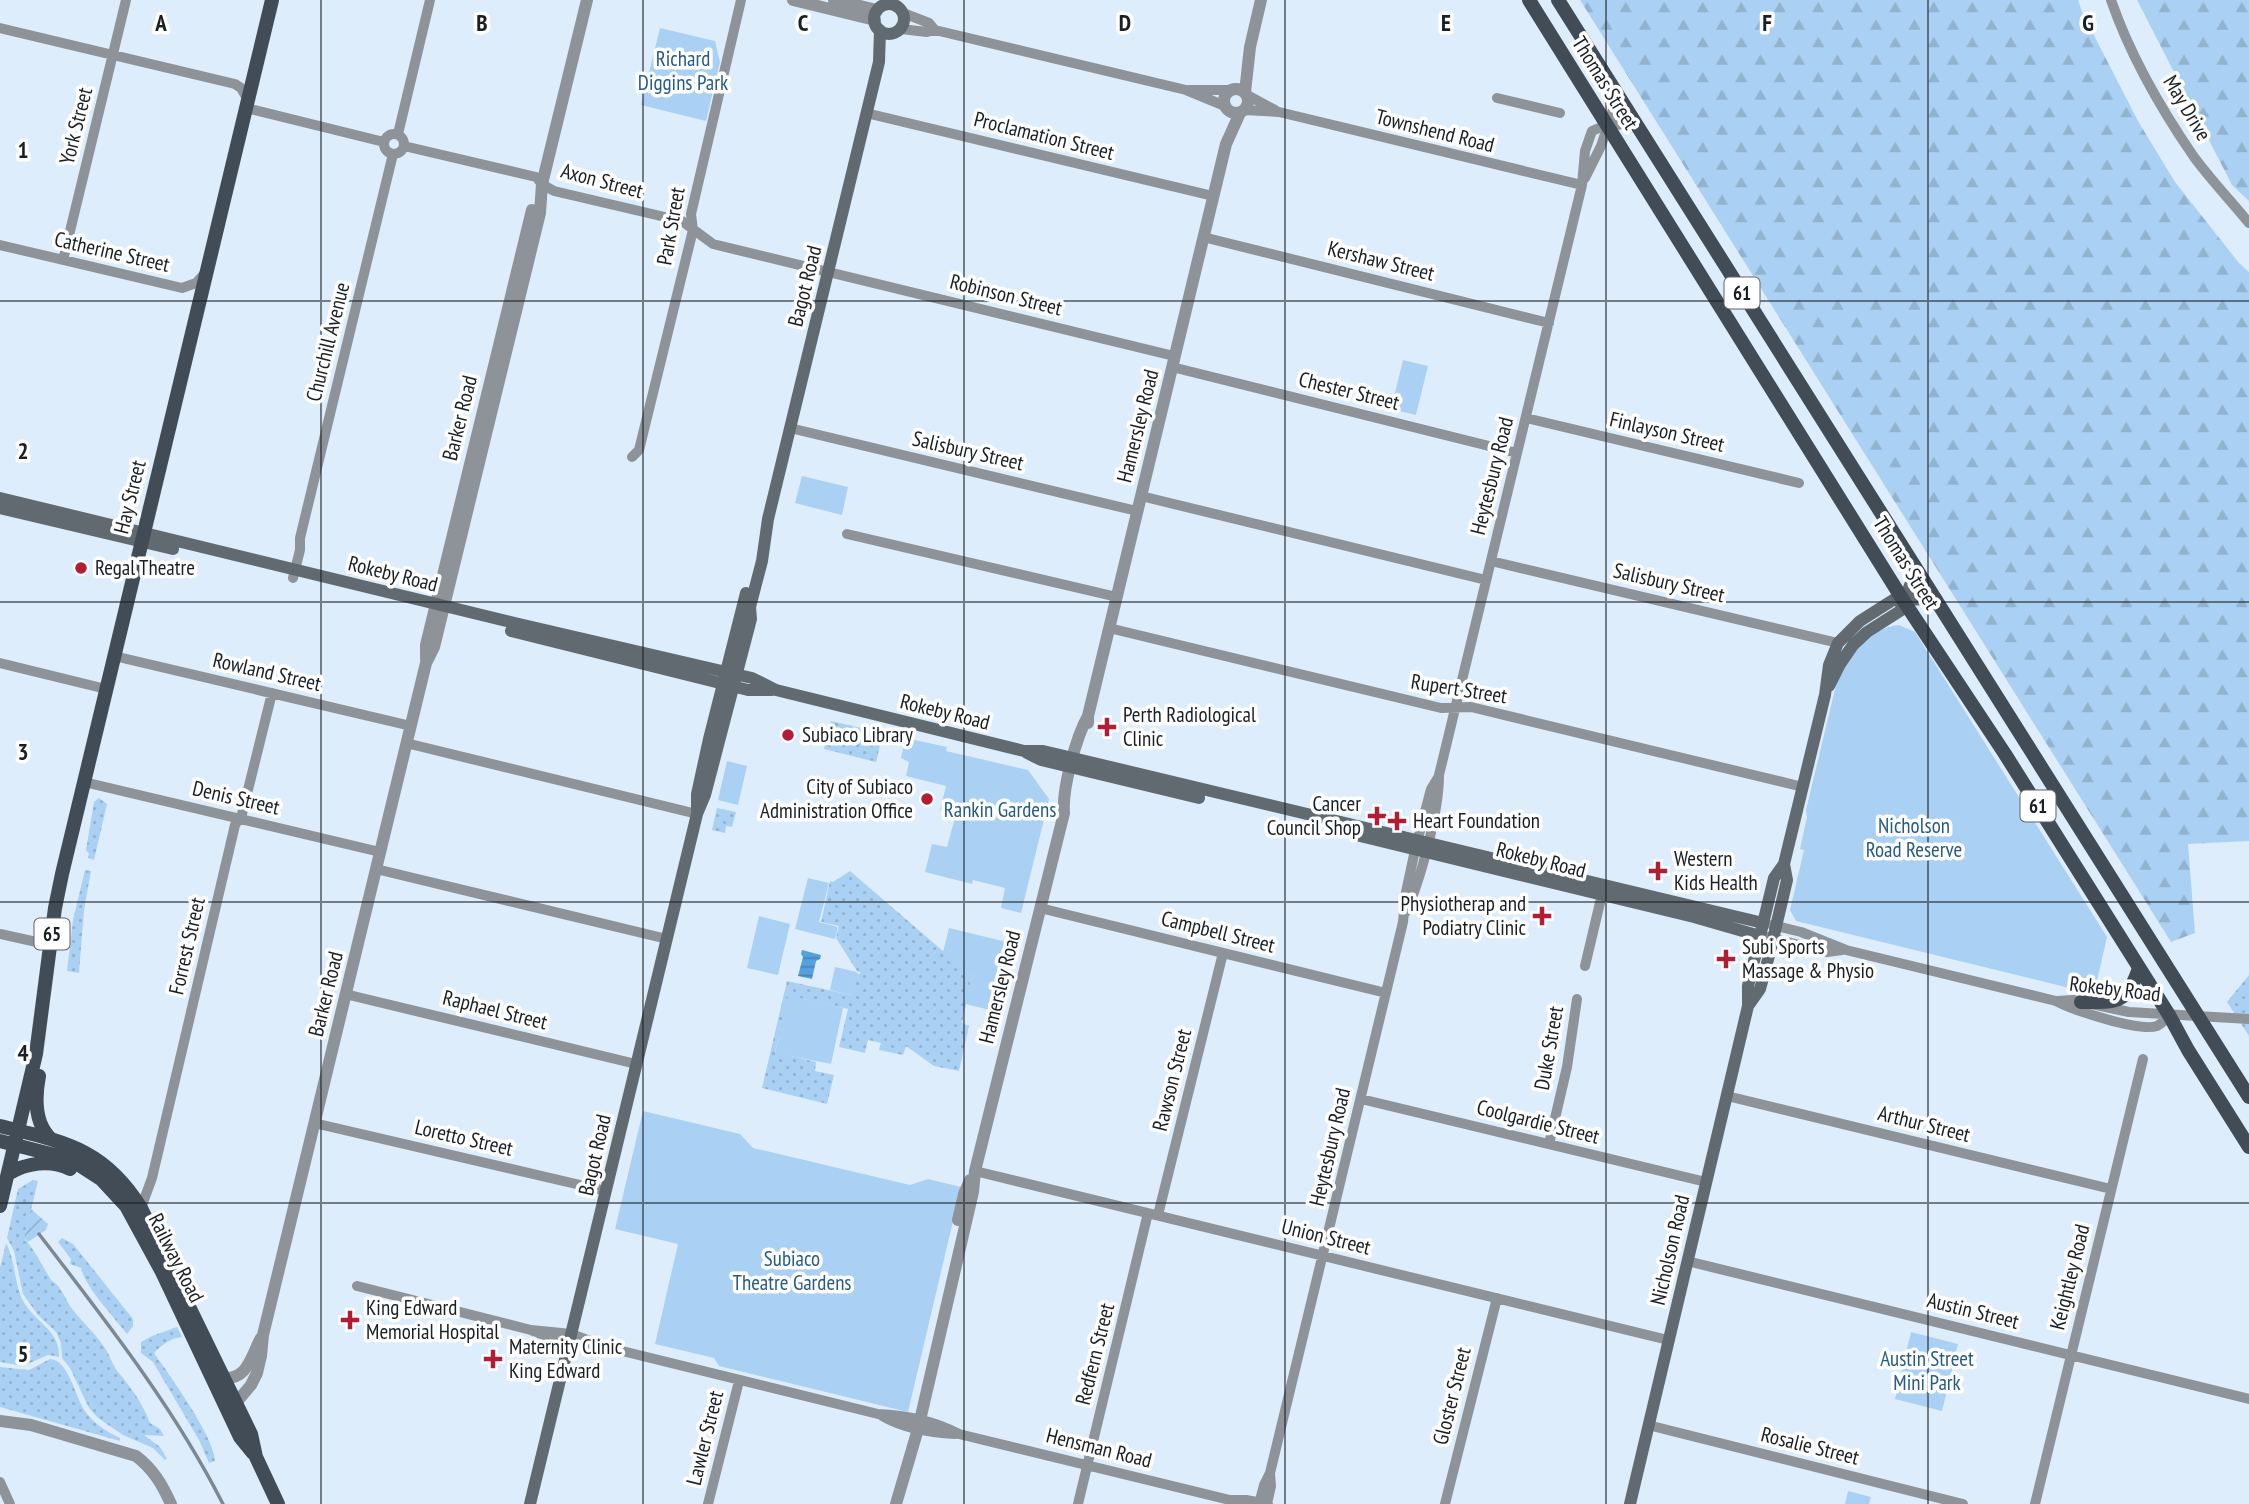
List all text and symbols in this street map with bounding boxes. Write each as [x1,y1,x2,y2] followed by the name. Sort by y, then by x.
[154,8,167,37] text: A
[476,8,488,37] text: B
[798,8,809,37] text: C
[1119,8,1131,37] text: D
[1441,8,1451,37] text: E
[1762,8,1772,37] text: F
[2082,8,2094,37] text: G
[1566,31,1645,135] street label: Thomas Street
[638,45,728,96] park label: Richard Diggins Park
[2157,70,2217,145] street label: May Drive
[53,84,98,167] street label: York Street
[1373,103,1497,158] street label: Townshend Road
[971,105,1117,166] street label: Proclamation Street
[18,135,29,164] text: 1
[558,157,646,204] street label: Axon Street
[650,185,691,267] street label: Park Street
[52,225,173,278] street label: Catherine Street
[1325,234,1437,287] street label: Kershaw Street
[781,243,828,329] street label: Bagot Road
[947,268,1065,322] street label: Robinson Street
[1724,278,1760,308] road number: 61
[300,280,355,404] street label: Churchill Avenue
[1296,365,1402,416] street label: Chester Street
[1110,367,1165,485] street label: Hamersley Road
[436,373,483,463] street label: Barker Road
[1607,405,1727,458] street label: Finlayson Street
[1464,414,1519,538] street label: Heytesbury Road
[910,425,1026,476] street label: Salisbury Street
[18,436,29,465] text: 2
[107,457,152,536] street label: Hay Street
[1867,511,1946,615] street label: Thomas Street
[346,549,441,598] street label: Rokeby Road
[95,554,195,581] place label: Regal Theatre
[1611,557,1727,608] street label: Salisbury Street
[73,560,89,576] marker: Regal Theatre
[210,646,324,697] street label: Rowland Street
[1409,668,1509,709] street label: Rupert Street
[898,687,993,736] street label: Rokeby Road
[1123,701,1256,752] place label: Perth Radiological Clinic
[1097,717,1117,737] marker: Perth Radiological Clinic
[802,721,913,748] place label: Subiaco Library
[780,727,796,743] marker: Subiaco Library
[18,737,29,766] text: 3
[760,773,913,824] place label: City of Subiaco Administration Office
[190,774,282,821] street label: Denis Street
[1267,790,1361,841] place label: Cancer Council Shop
[2021,790,2056,821] road number: 61
[919,791,935,807] marker: City of Subiaco Administration Office
[944,796,1056,823] park label: Rankin Gardens
[1367,806,1387,826] marker: Cancer Council Shop
[1413,807,1540,834] place label: Heart Foundation
[1387,811,1407,831] marker: Heart Foundation
[1866,812,1962,863] park label: Nicholson Road Reserve
[1494,835,1589,884] street label: Rokeby Road
[1674,845,1758,896] place label: Western Kids Health
[1648,861,1668,881] marker: Western Kids Health
[1401,890,1527,941] place label: Physiotherap and Podiatry Clinic
[162,895,211,997] street label: Forrest Street
[1159,904,1278,959] street label: Campbell Street
[1532,906,1552,926] marker: Physiotherap and Podiatry Clinic
[34,918,70,950] road number: 65
[972,928,1027,1046] street label: Hamersley Road
[1742,933,1874,984] place label: Subi Sports Massage & Physio
[302,949,349,1039] street label: Barker Road
[1716,949,1736,969] marker: Subi Sports Massage & Physio
[2068,970,2162,1007] street label: Rokeby Road
[440,984,550,1036] street label: Raphael Street
[1528,1004,1569,1092] street label: Duke Street
[1146,1026,1197,1134] street label: Rawson Street
[18,1038,29,1067] text: 4
[1303,1085,1356,1209] street label: Heytesbury Road
[1474,1093,1603,1150] street label: Coolgardie Street
[1875,1099,1973,1148] street label: Arthur Street
[572,1112,617,1198] street label: Bagot Road
[413,1113,516,1162] street label: Loretto Street
[1644,1192,1695,1308] street label: Nicholson Road
[143,1209,210,1307] street label: Railway Road
[1279,1212,1374,1261] street label: Union Street
[2043,1221,2096,1332] street label: Keightley Road
[733,1245,851,1296] park label: Subiaco Theatre Gardens
[1924,1286,2022,1335] street label: Austin Street
[366,1294,499,1345] place label: King Edward Memorial Hospital
[1069,1300,1120,1408] street label: Redfern Street
[340,1310,360,1330] marker: King Edward Memorial Hospital
[509,1333,623,1384] place label: Maternity Clinic King Edward
[18,1339,29,1368] text: 5
[1426,1344,1477,1447] street label: Gloster Street
[1880,1345,1974,1396] park label: Austin Street Mini Park
[483,1349,503,1369] marker: Maternity Clinic King Edward
[680,1388,729,1488] street label: Lawler Street
[1758,1420,1862,1471] street label: Rosalie Street
[1044,1421,1155,1474] street label: Hensman Road

